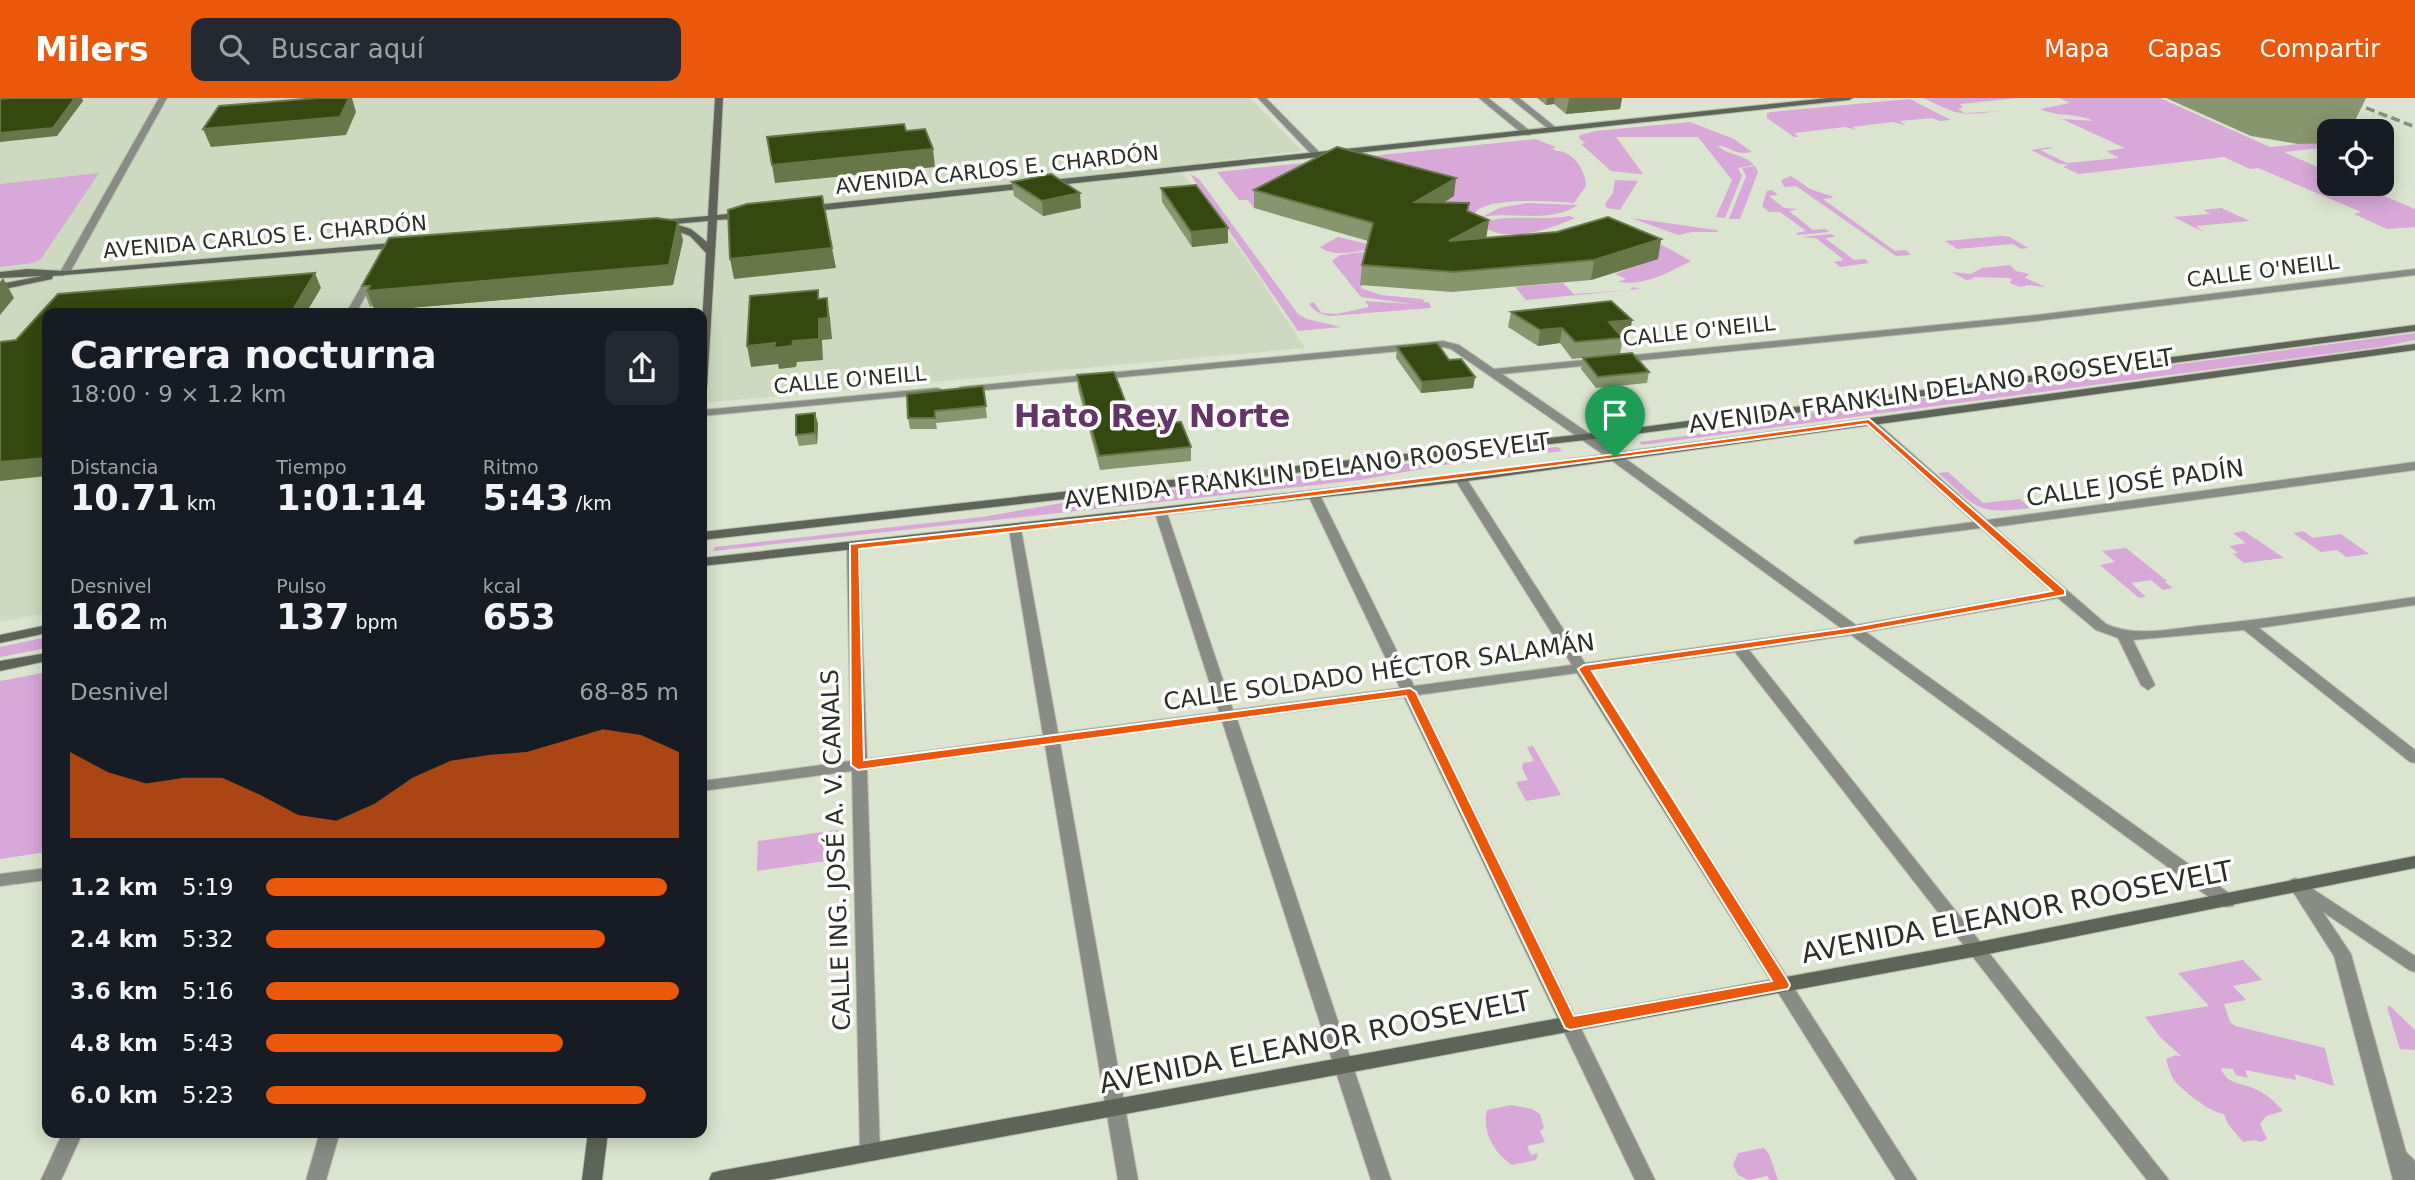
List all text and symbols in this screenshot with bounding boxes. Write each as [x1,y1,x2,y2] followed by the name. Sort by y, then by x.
[191,18,681,81] search box
[35,30,149,69] text: Milers
[215,30,253,68] icon: search
[271,34,424,64] text: Buscar aquí
[2044,35,2110,63] text: Mapa
[2148,35,2221,63] text: Capas
[2259,35,2380,63] text: Compartir
[2317,119,2394,196] map controls
[2317,119,2394,196] button: locate
[834,140,1160,199] street label: AVENIDA CARLOS E. CHARDÓN
[102,210,428,263] street label: AVENIDA CARLOS E. CHARDÓN
[2185,250,2341,292] street label: CALLE O'NEILL
[1622,311,1777,351] street label: CALLE O'NEILL
[605,331,679,405] button: share
[70,333,437,377] text: Carrera nocturna
[1687,343,2175,439] street label: AVENIDA FRANKLIN DELANO ROOSEVELT
[773,361,928,399] street label: CALLE O'NEILL
[70,381,286,407] text: 18:00 · 9 × 1.2 km
[1585,385,1645,457] pin
[1596,396,1634,434] icon: arrive
[1014,397,1290,435] district label: Hato Rey Norte
[1063,427,1552,515] street label: AVENIDA FRANKLIN DELANO ROOSEVELT
[2024,453,2246,512] street label: CALLE JOSÉ PADÍN
[70,456,158,478] text: Distancia
[276,456,347,478] text: Tiempo
[483,456,539,478] text: Ritmo
[70,478,181,518] text: 10.71
[276,478,426,518] text: 1:01:14
[483,478,570,518] text: 5:43
[181,492,216,514] text: km
[570,492,612,514] text: /km
[70,575,152,597] text: Desnivel
[276,575,326,597] text: Pulso
[483,575,521,597] text: kcal
[70,597,143,637] text: 162
[276,597,349,637] text: 137
[483,597,556,637] text: 653
[143,611,168,633] text: m
[349,611,398,633] text: bpm
[1162,627,1596,716] street label: CALLE SOLDADO HÉCTOR SALAMÁN
[815,669,856,1031] street label: CALLE ING. JOSÉ A. V. CANALS
[70,679,169,705] text: Desnivel
[579,679,679,705] text: 68–85 m
[1799,854,2236,970] street label: AVENIDA ELEANOR ROOSEVELT
[70,874,158,900] text: 1.2 km
[182,874,234,900] text: 5:19
[70,926,158,952] text: 2.4 km
[182,926,234,952] text: 5:32
[70,978,158,1004] text: 3.6 km
[182,978,234,1004] text: 5:16
[1097,984,1534,1100] street label: AVENIDA ELEANOR ROOSEVELT
[70,1030,158,1056] text: 4.8 km
[182,1030,234,1056] text: 5:43
[70,1082,158,1108] text: 6.0 km
[182,1082,234,1108] text: 5:23

